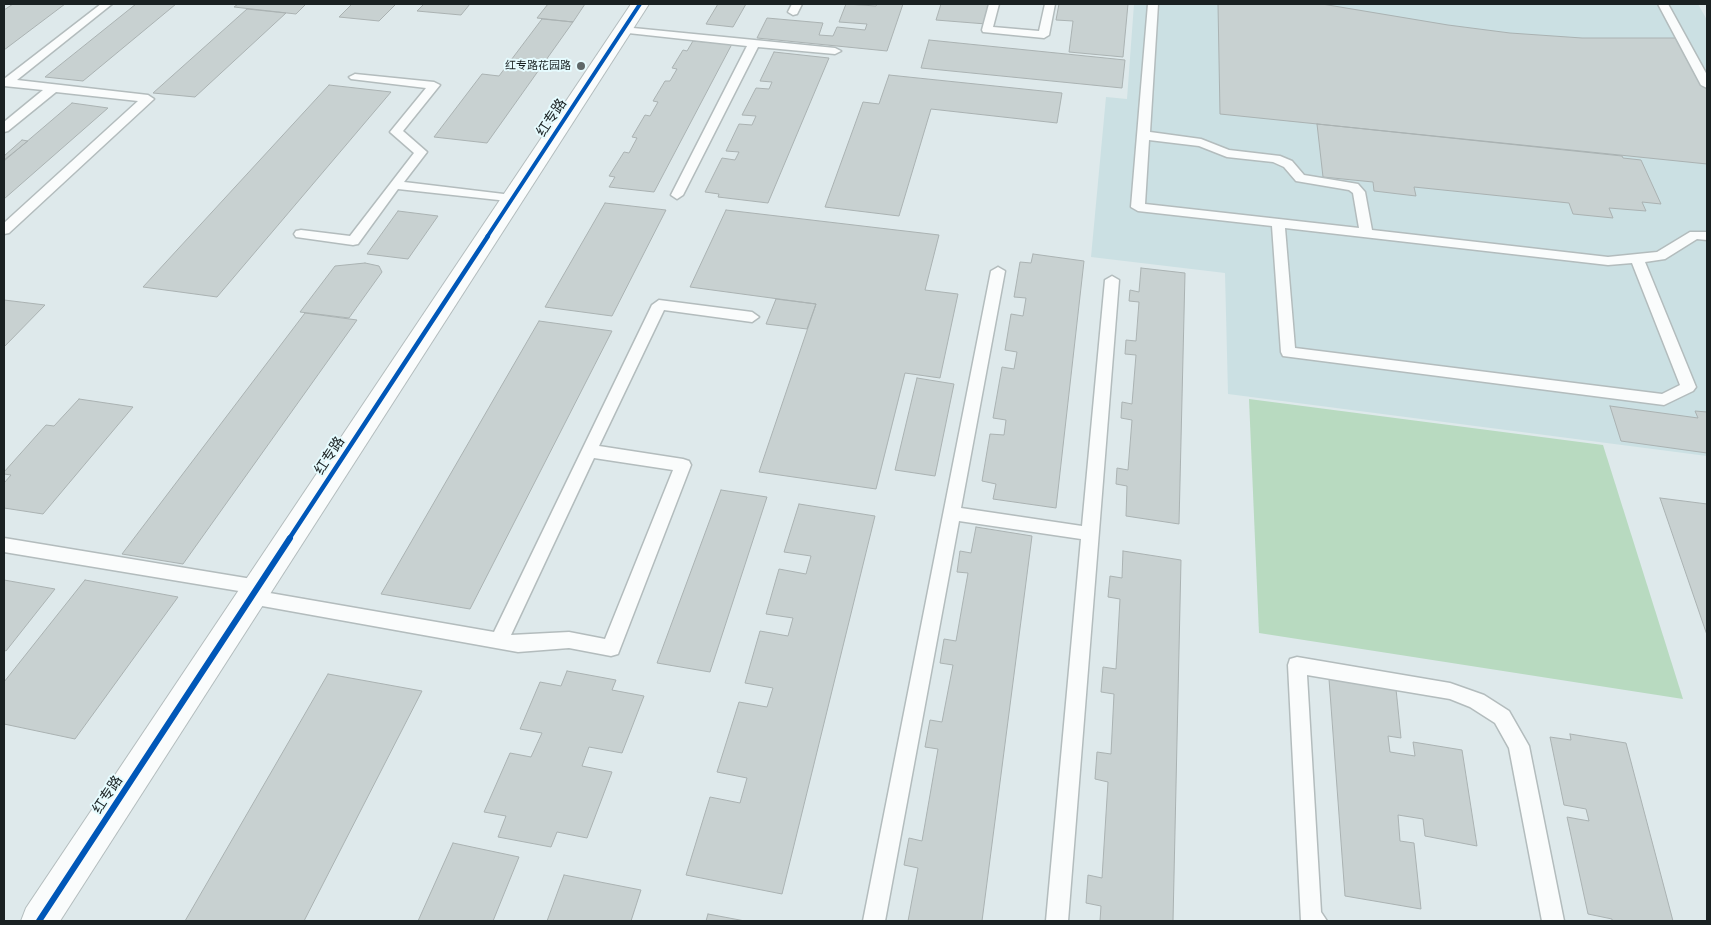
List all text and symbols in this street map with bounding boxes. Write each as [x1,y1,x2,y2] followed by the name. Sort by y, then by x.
[505,59,571,73] place label: 红专路花园路
[575,60,587,72] marker: 红专路花园路
[534,96,570,140] street label: 红专路
[312,434,348,478] street label: 红专路
[90,773,126,817] street label: 红专路

